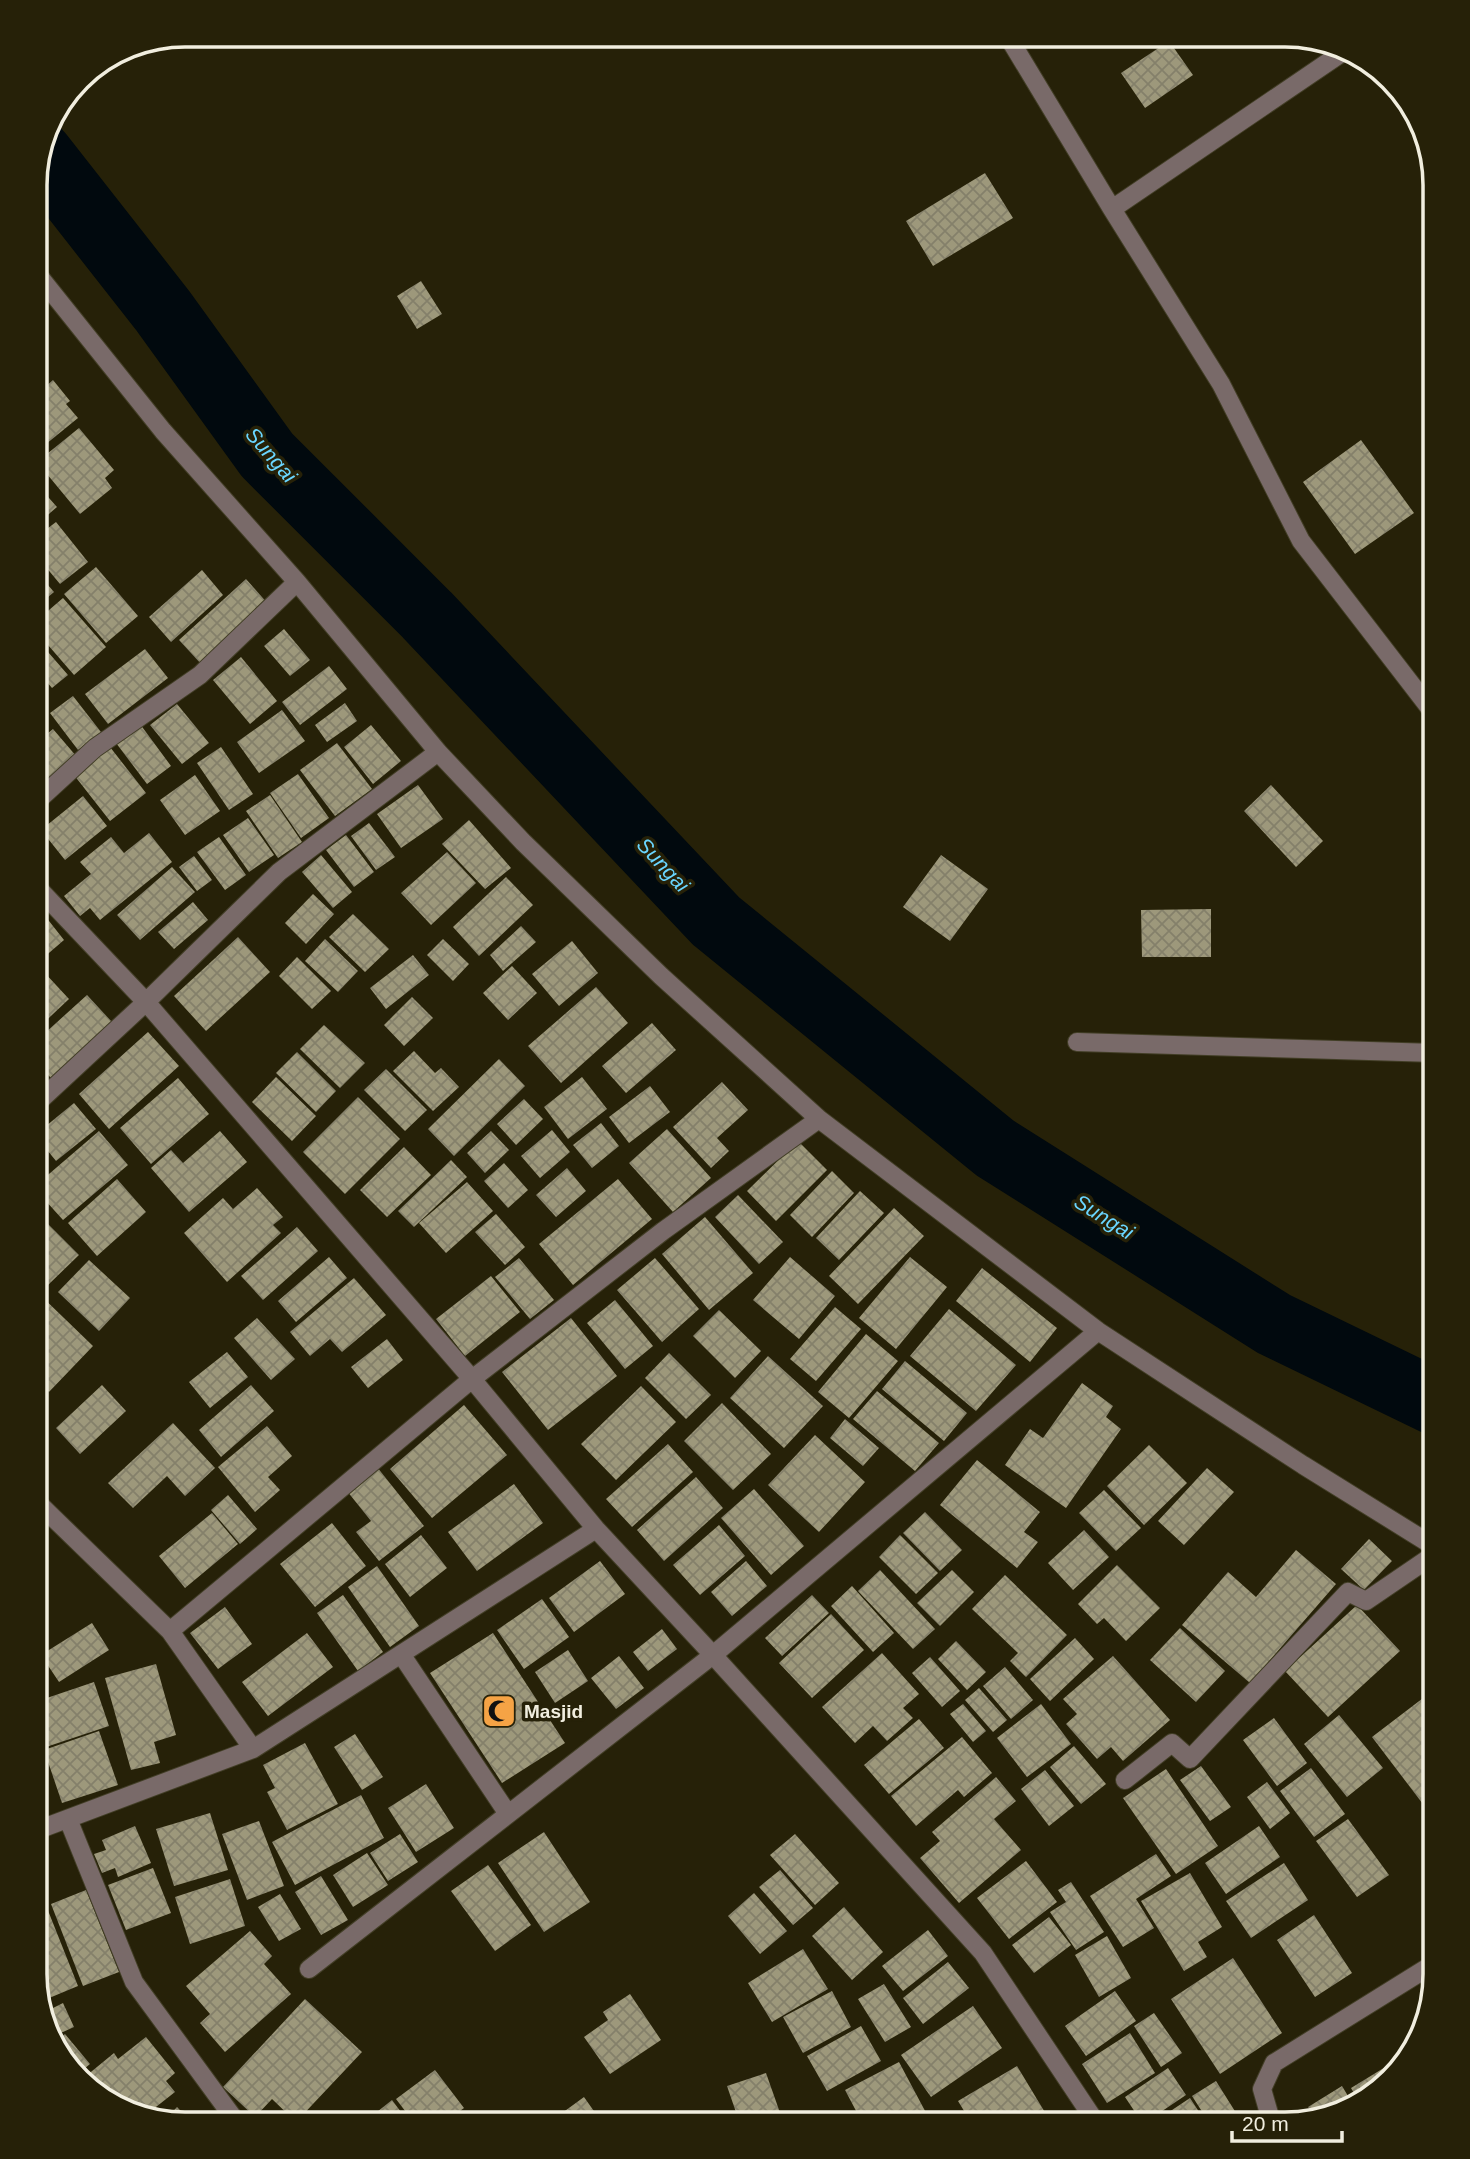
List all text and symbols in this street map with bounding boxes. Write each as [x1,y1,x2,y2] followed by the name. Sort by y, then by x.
[241,422,302,488] water label: Sungai
[633,833,695,897] water label: Sungai
[1070,1189,1139,1244] water label: Sungai
[480,1692,518,1730] mosque icon: Masjid
[524,1701,583,1722] place label: Masjid
[1232,2100,1342,2144] scale bar
[1242,2112,1289,2135] text: 20 m

